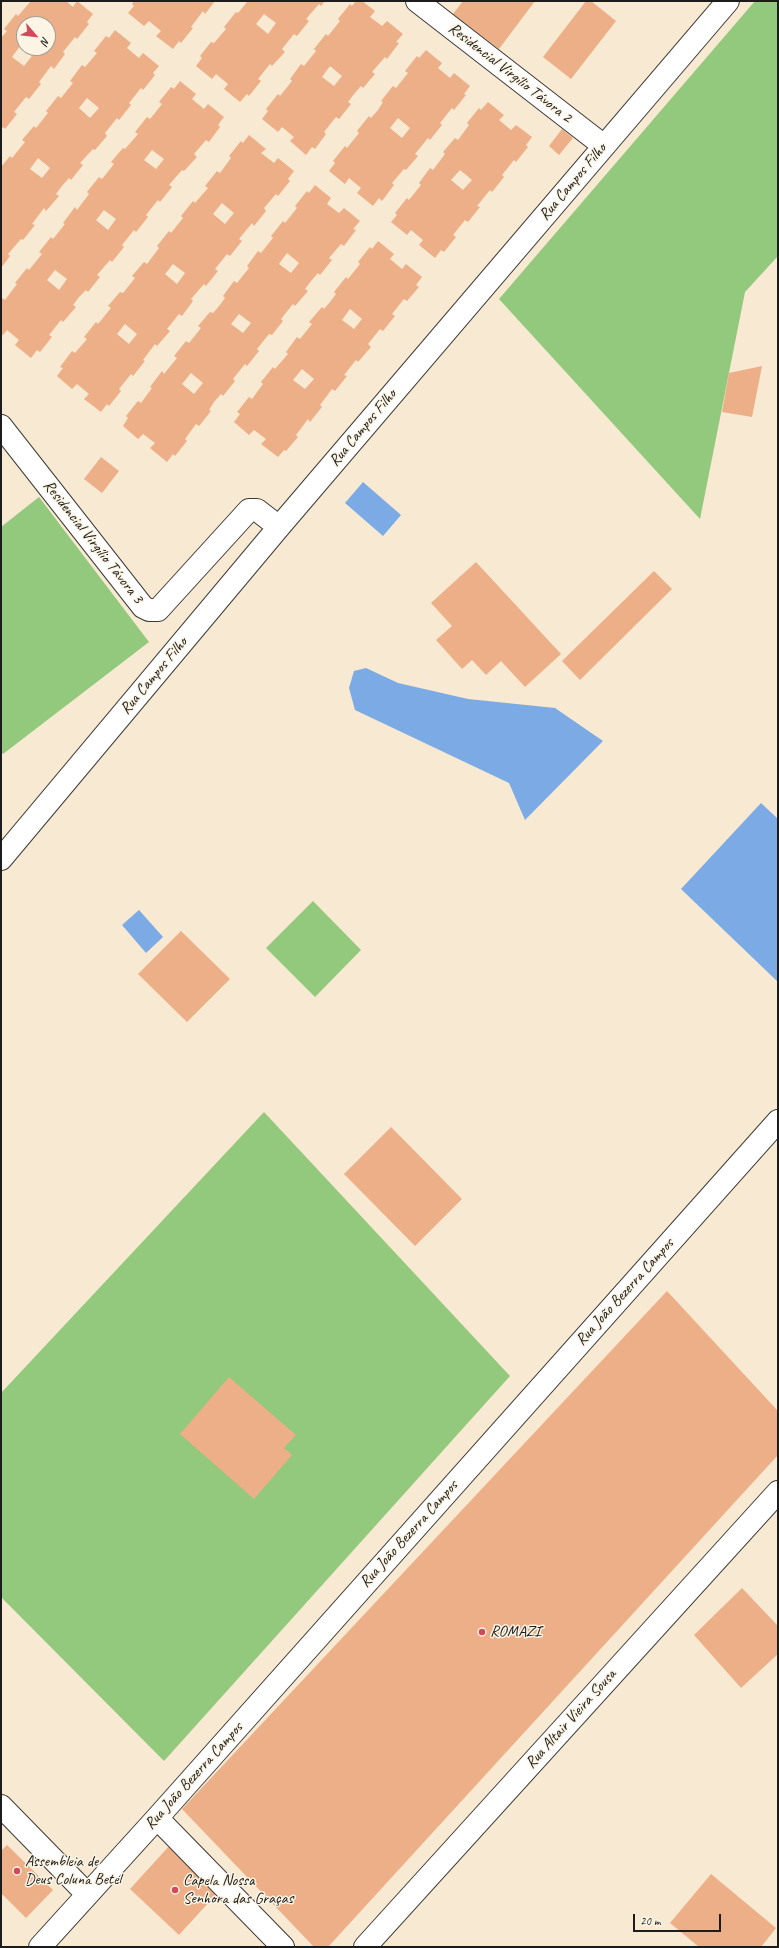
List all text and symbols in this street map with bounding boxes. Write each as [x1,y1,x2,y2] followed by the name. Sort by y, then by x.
[16,16,56,56] north arrow
[444,19,576,127] street label: Residencial Virgílio Távora 2
[38,35,53,47] text: N
[535,139,611,225] street label: Rua Campos Filho
[325,385,401,471] street label: Rua Campos Filho
[39,476,147,608] street label: Residencial Virgílio Távora 3
[116,633,192,719] street label: Rua Campos Filho
[572,1234,678,1350] street label: Rua João Bezerra Campos
[356,1476,462,1592] street label: Rua João Bezerra Campos
[490,1622,541,1642] place label: ROMAZI
[477,1627,487,1637] marker: ROMAZI
[521,1665,621,1773] street label: Rua Altair Vieira Sousa
[141,1718,247,1834] street label: Rua João Bezerra Campos
[25,1852,121,1890] place label: Assembleia de Deus Coluna Betel
[12,1866,22,1876] marker: Assembleia de Deus Coluna Betel
[183,1871,293,1909] place label: Capela Nossa Senhora das Graças
[170,1885,180,1895] marker: Capela Nossa Senhora das Graças
[635,1906,723,1932] scale bar
[640,1913,660,1929] text: 20 m

